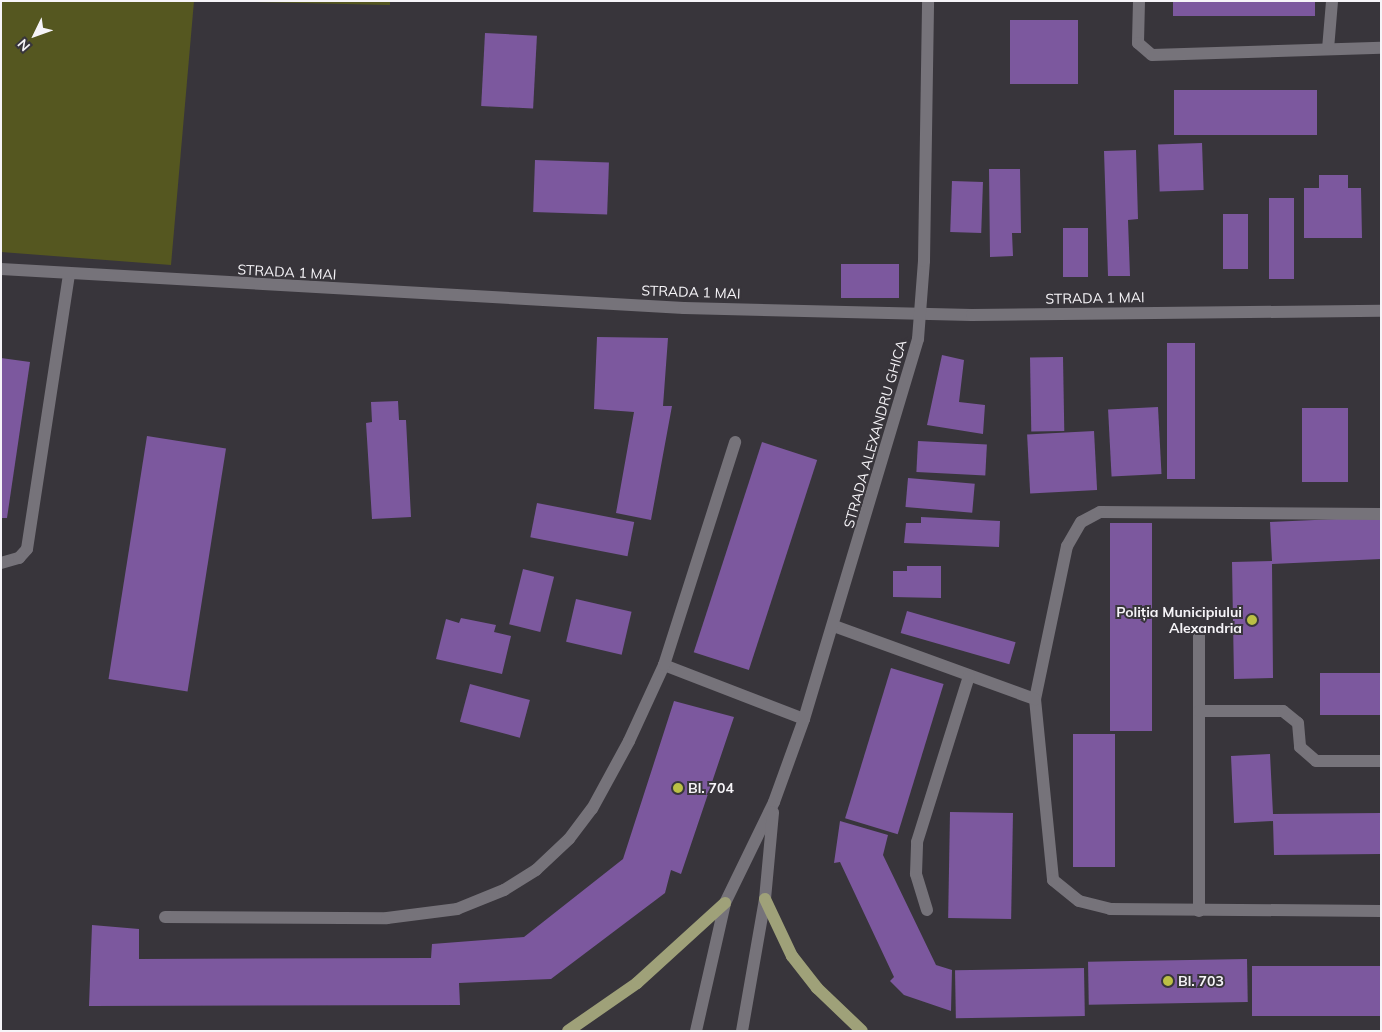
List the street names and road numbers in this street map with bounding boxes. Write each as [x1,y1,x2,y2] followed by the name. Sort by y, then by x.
[237,261,337,283] street label: STRADA 1 MAI
[641,282,741,302] street label: STRADA 1 MAI
[1045,289,1145,307] street label: STRADA 1 MAI
[840,338,910,530] street label: STRADA ALEXANDRU GHICA

